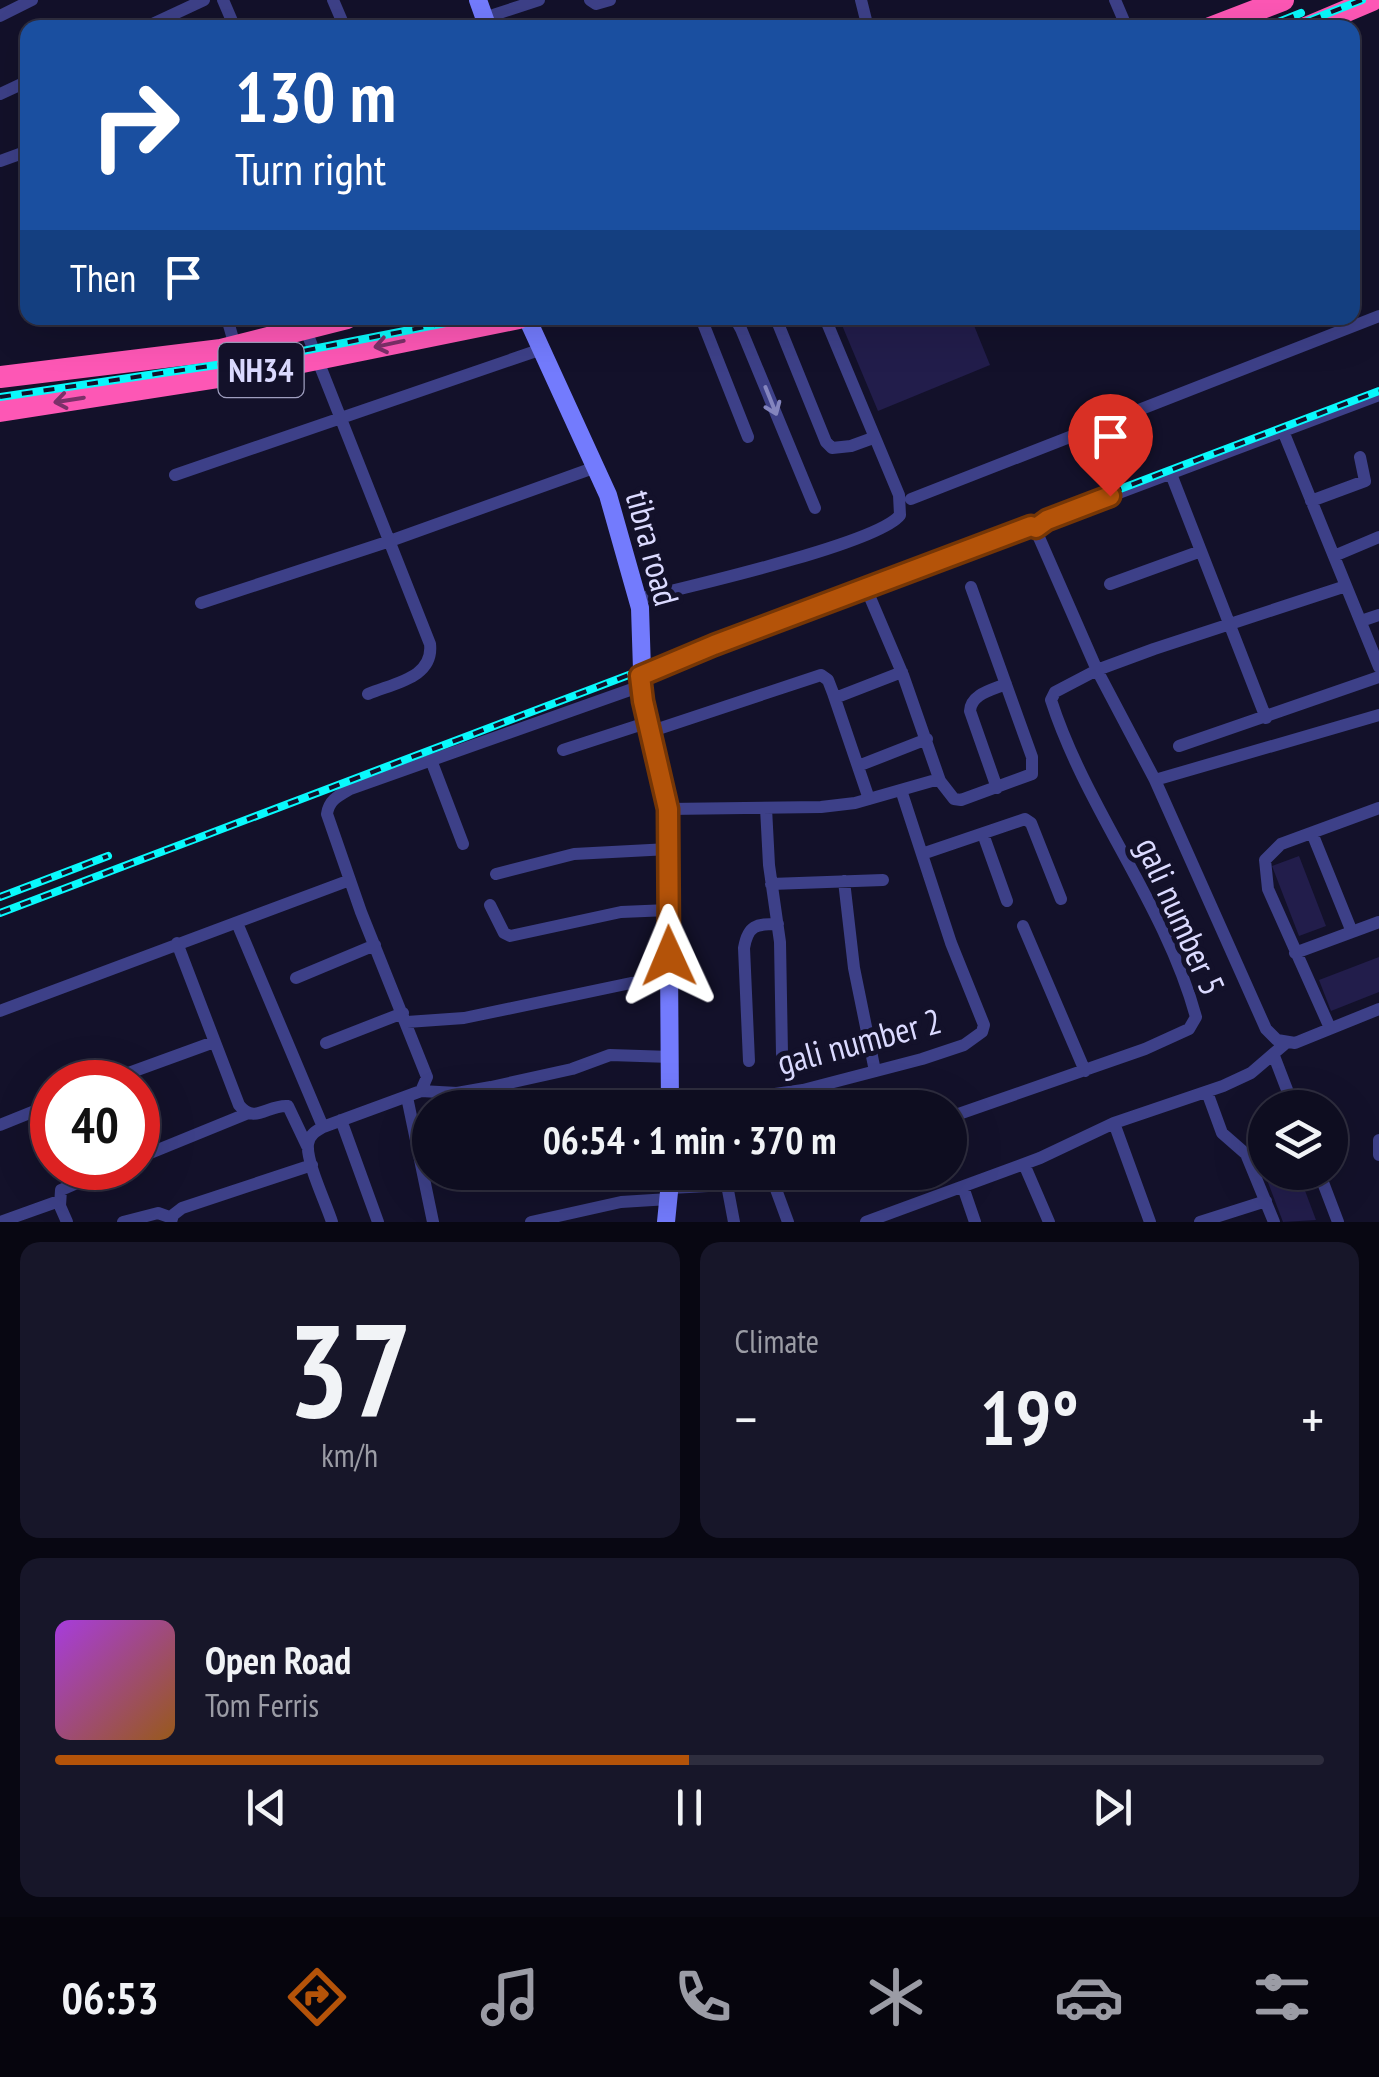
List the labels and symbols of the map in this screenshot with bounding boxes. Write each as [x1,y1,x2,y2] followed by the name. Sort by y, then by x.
[374,336,406,355] one-way arrow
[218,343,304,397] road number: NH34
[763,385,781,416] one-way arrow
[54,391,86,410] one-way arrow
[1068,394,1153,497] pin
[616,485,690,611] street label: tibra road
[1126,830,1236,1002] street label: gali number 5
[617,904,721,1008] position arrow
[772,997,946,1085] street label: gali number 2
[30,1060,160,1190] speed limit sign: 40

